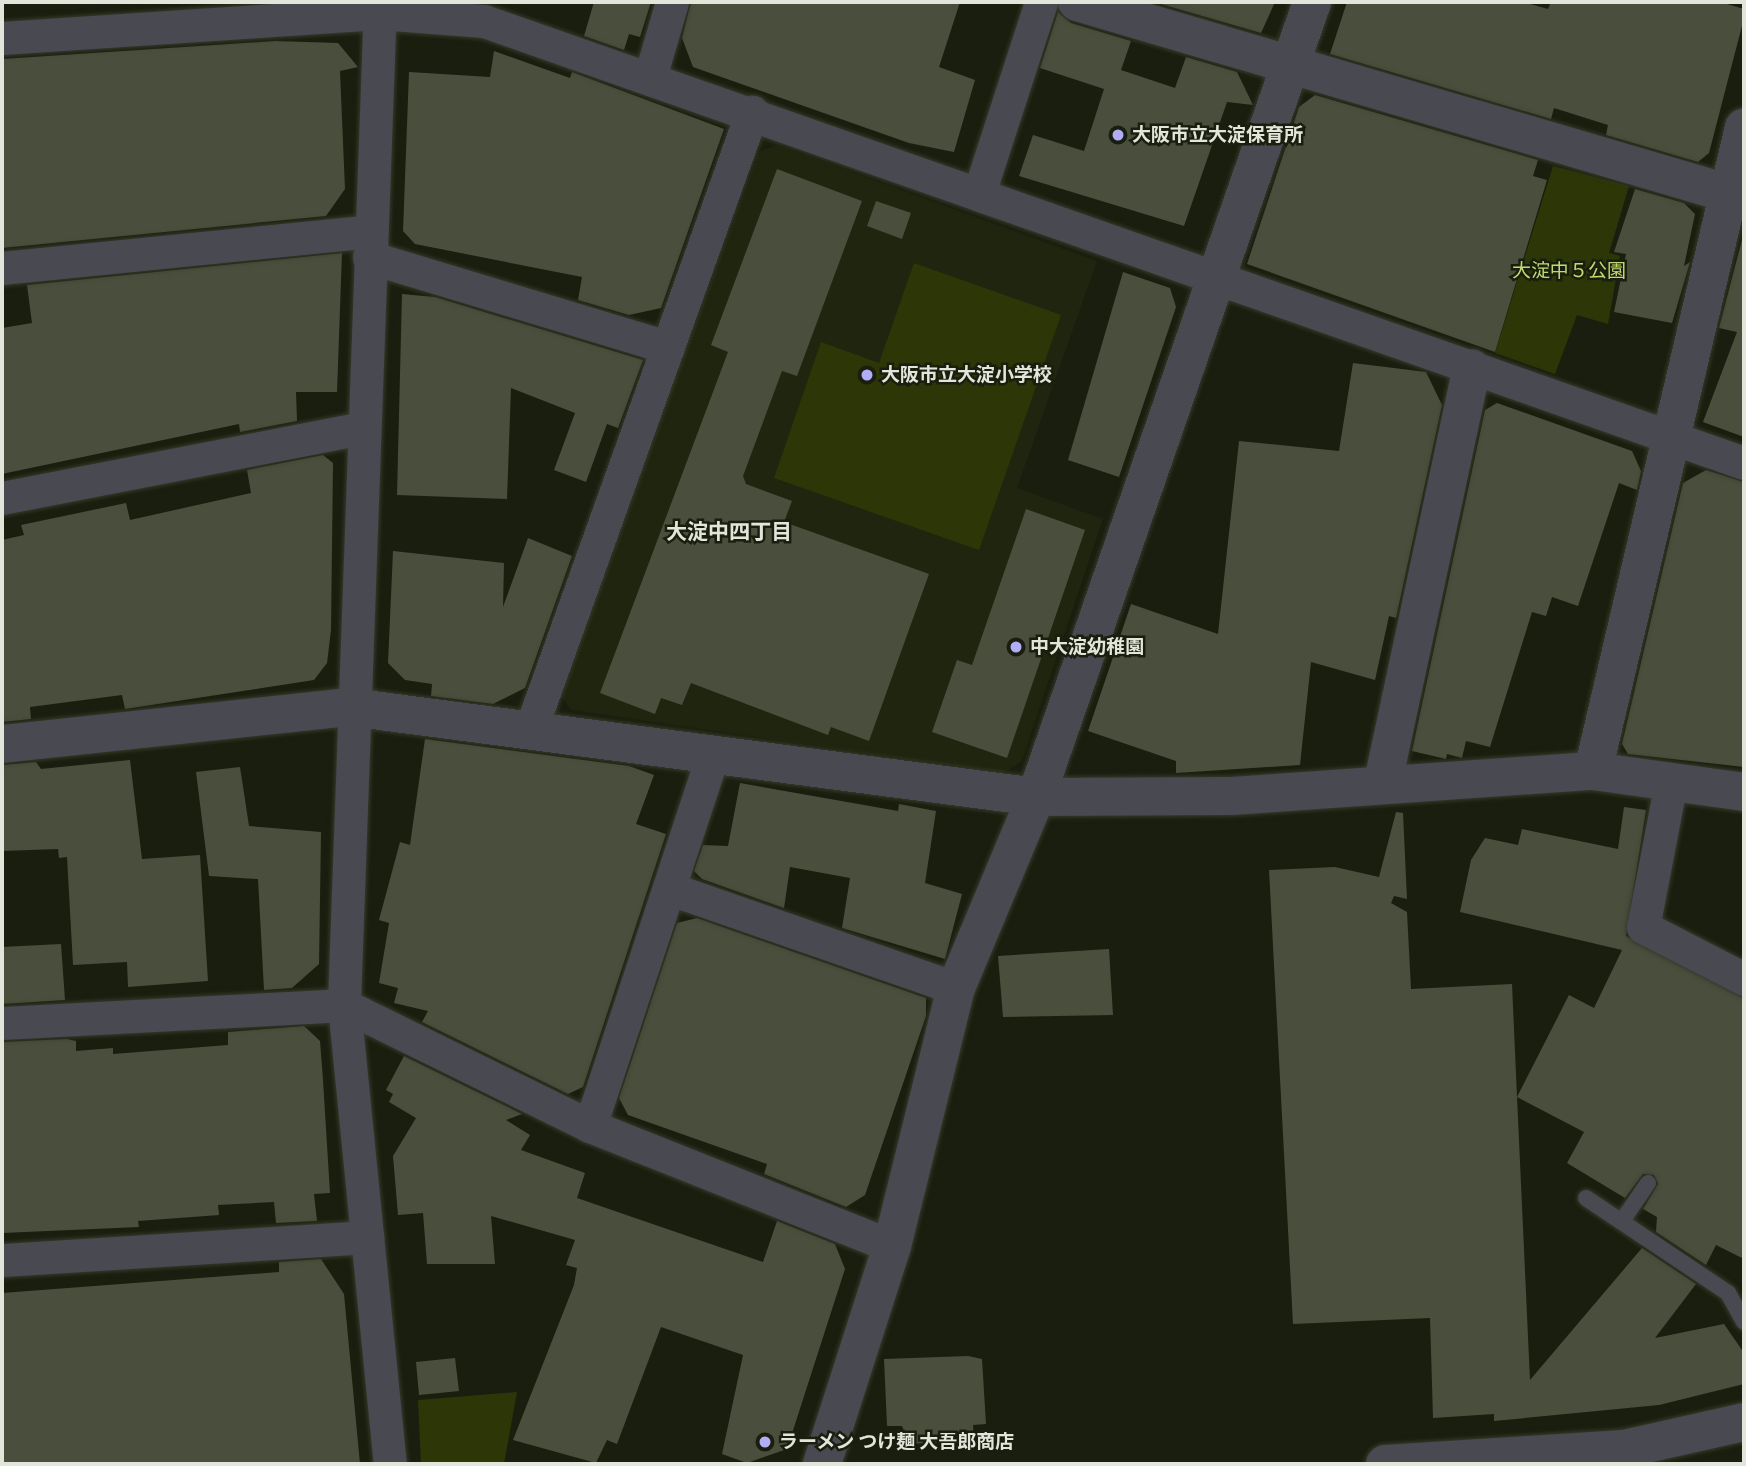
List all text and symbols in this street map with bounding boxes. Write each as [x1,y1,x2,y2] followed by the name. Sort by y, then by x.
[1132,124,1303,146] place label: 大阪市立大淀保育所
[1110,127,1126,143] marker: 大阪市立大淀保育所
[1512,260,1626,282] park label: 大淀中５公園
[881,364,1052,386] place label: 大阪市立大淀小学校
[859,367,875,383] marker: 大阪市立大淀小学校
[666,519,792,545] district label: 大淀中四丁目
[1030,636,1144,658] place label: 中大淀幼稚園
[1008,639,1024,655] marker: 中大淀幼稚園
[779,1431,1015,1453] place label: ラーメン つけ麺 大吾郎商店
[757,1434,773,1450] marker: ラーメン つけ麺 大吾郎商店

